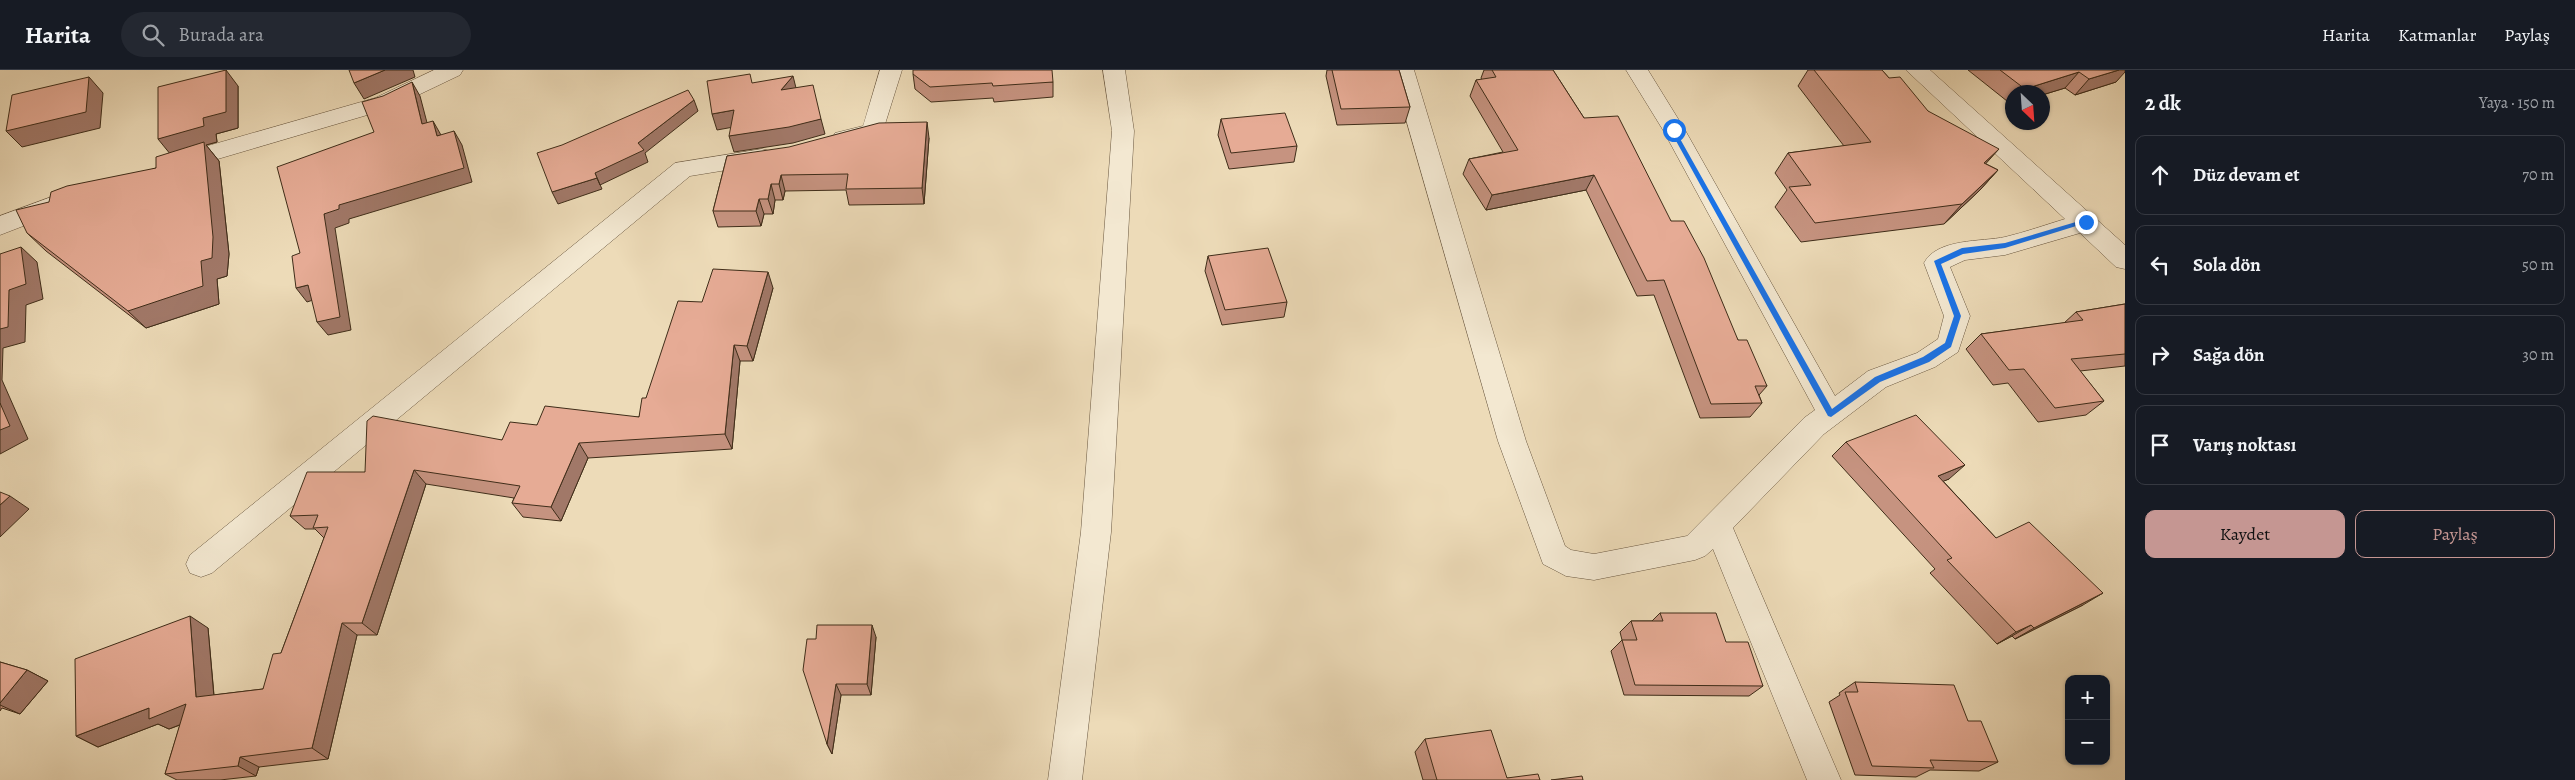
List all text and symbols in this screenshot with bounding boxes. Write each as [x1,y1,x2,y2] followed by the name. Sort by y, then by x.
[121,12,471,57] search box
[25,19,91,51] text: Harita
[139,21,167,49] icon: search
[179,22,264,48] text: Burada ara
[2322,23,2370,47] text: Harita
[2398,23,2476,47] text: Katmanlar
[2504,23,2550,47] text: Paylaş
[2005,85,2050,130] north arrow
[2145,89,2181,117] text: 2 dk
[2479,92,2555,114] text: Yaya · 150 m
[1663,119,1686,142] route start
[2146,161,2174,189] icon: ahead
[2193,162,2300,188] text: Düz devam et
[2522,164,2554,186] text: 70 m
[2075,211,2098,234] route end
[2146,251,2174,279] icon: left
[2193,252,2261,278] text: Sola dön
[2522,254,2554,276] text: 50 m
[2146,341,2174,369] icon: right
[2193,342,2265,368] text: Sağa dön
[2522,344,2554,366] text: 30 m
[2146,431,2174,459] icon: arrive
[2193,432,2296,458] text: Varış noktası
[2145,510,2345,558] button: Kaydet
[2355,510,2555,558] button: Paylaş
[2065,675,2110,765] map controls
[2065,675,2110,720] button: +
[2065,720,2110,765] button: −

